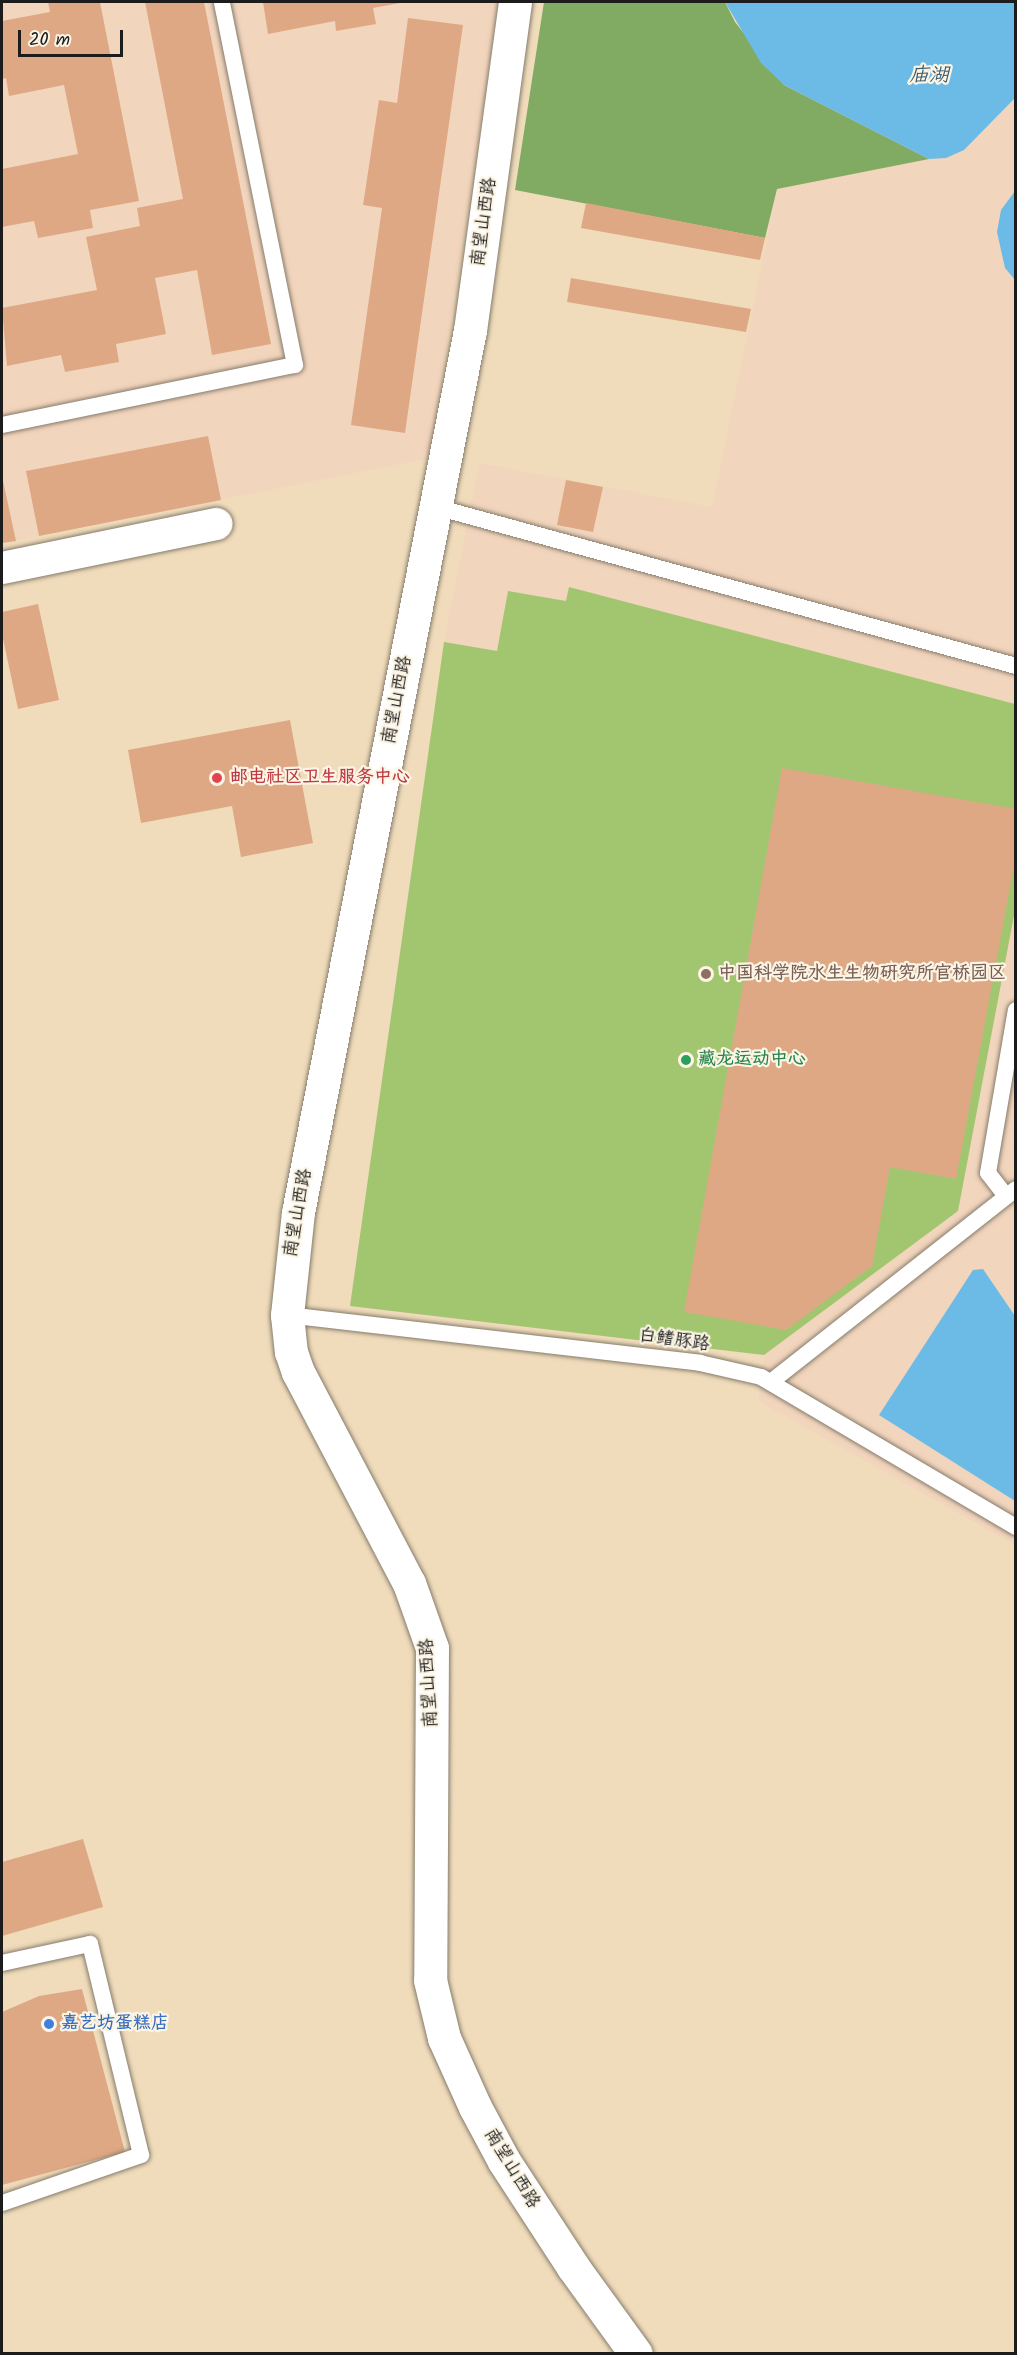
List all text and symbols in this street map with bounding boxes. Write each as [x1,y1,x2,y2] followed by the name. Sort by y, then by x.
[21,18,126,56] scale bar
[29,26,70,55] text: 20 m
[909,64,949,88] water label: 庙湖
[468,176,502,268] street label: 南望山西路
[379,654,417,746] street label: 南望山西路
[230,767,410,789] place label: 邮电社区卫生服务中心
[208,769,226,787] marker: 邮电社区卫生服务中心
[718,963,1006,985] place label: 中国科学院水生生物研究所官桥园区
[699,967,713,981] marker: 中国科学院水生生物研究所官桥园区
[698,1049,806,1071] place label: 藏龙运动中心
[679,1053,693,1067] marker: 藏龙运动中心
[281,1167,317,1259] street label: 南望山西路
[637,1325,711,1357] street label: 白鳍豚路
[417,1637,443,1729] street label: 南望山西路
[61,2013,169,2035] place label: 嘉艺坊蛋糕店
[42,2017,56,2031] marker: 嘉艺坊蛋糕店
[479,2125,543,2213] street label: 南望山西路

